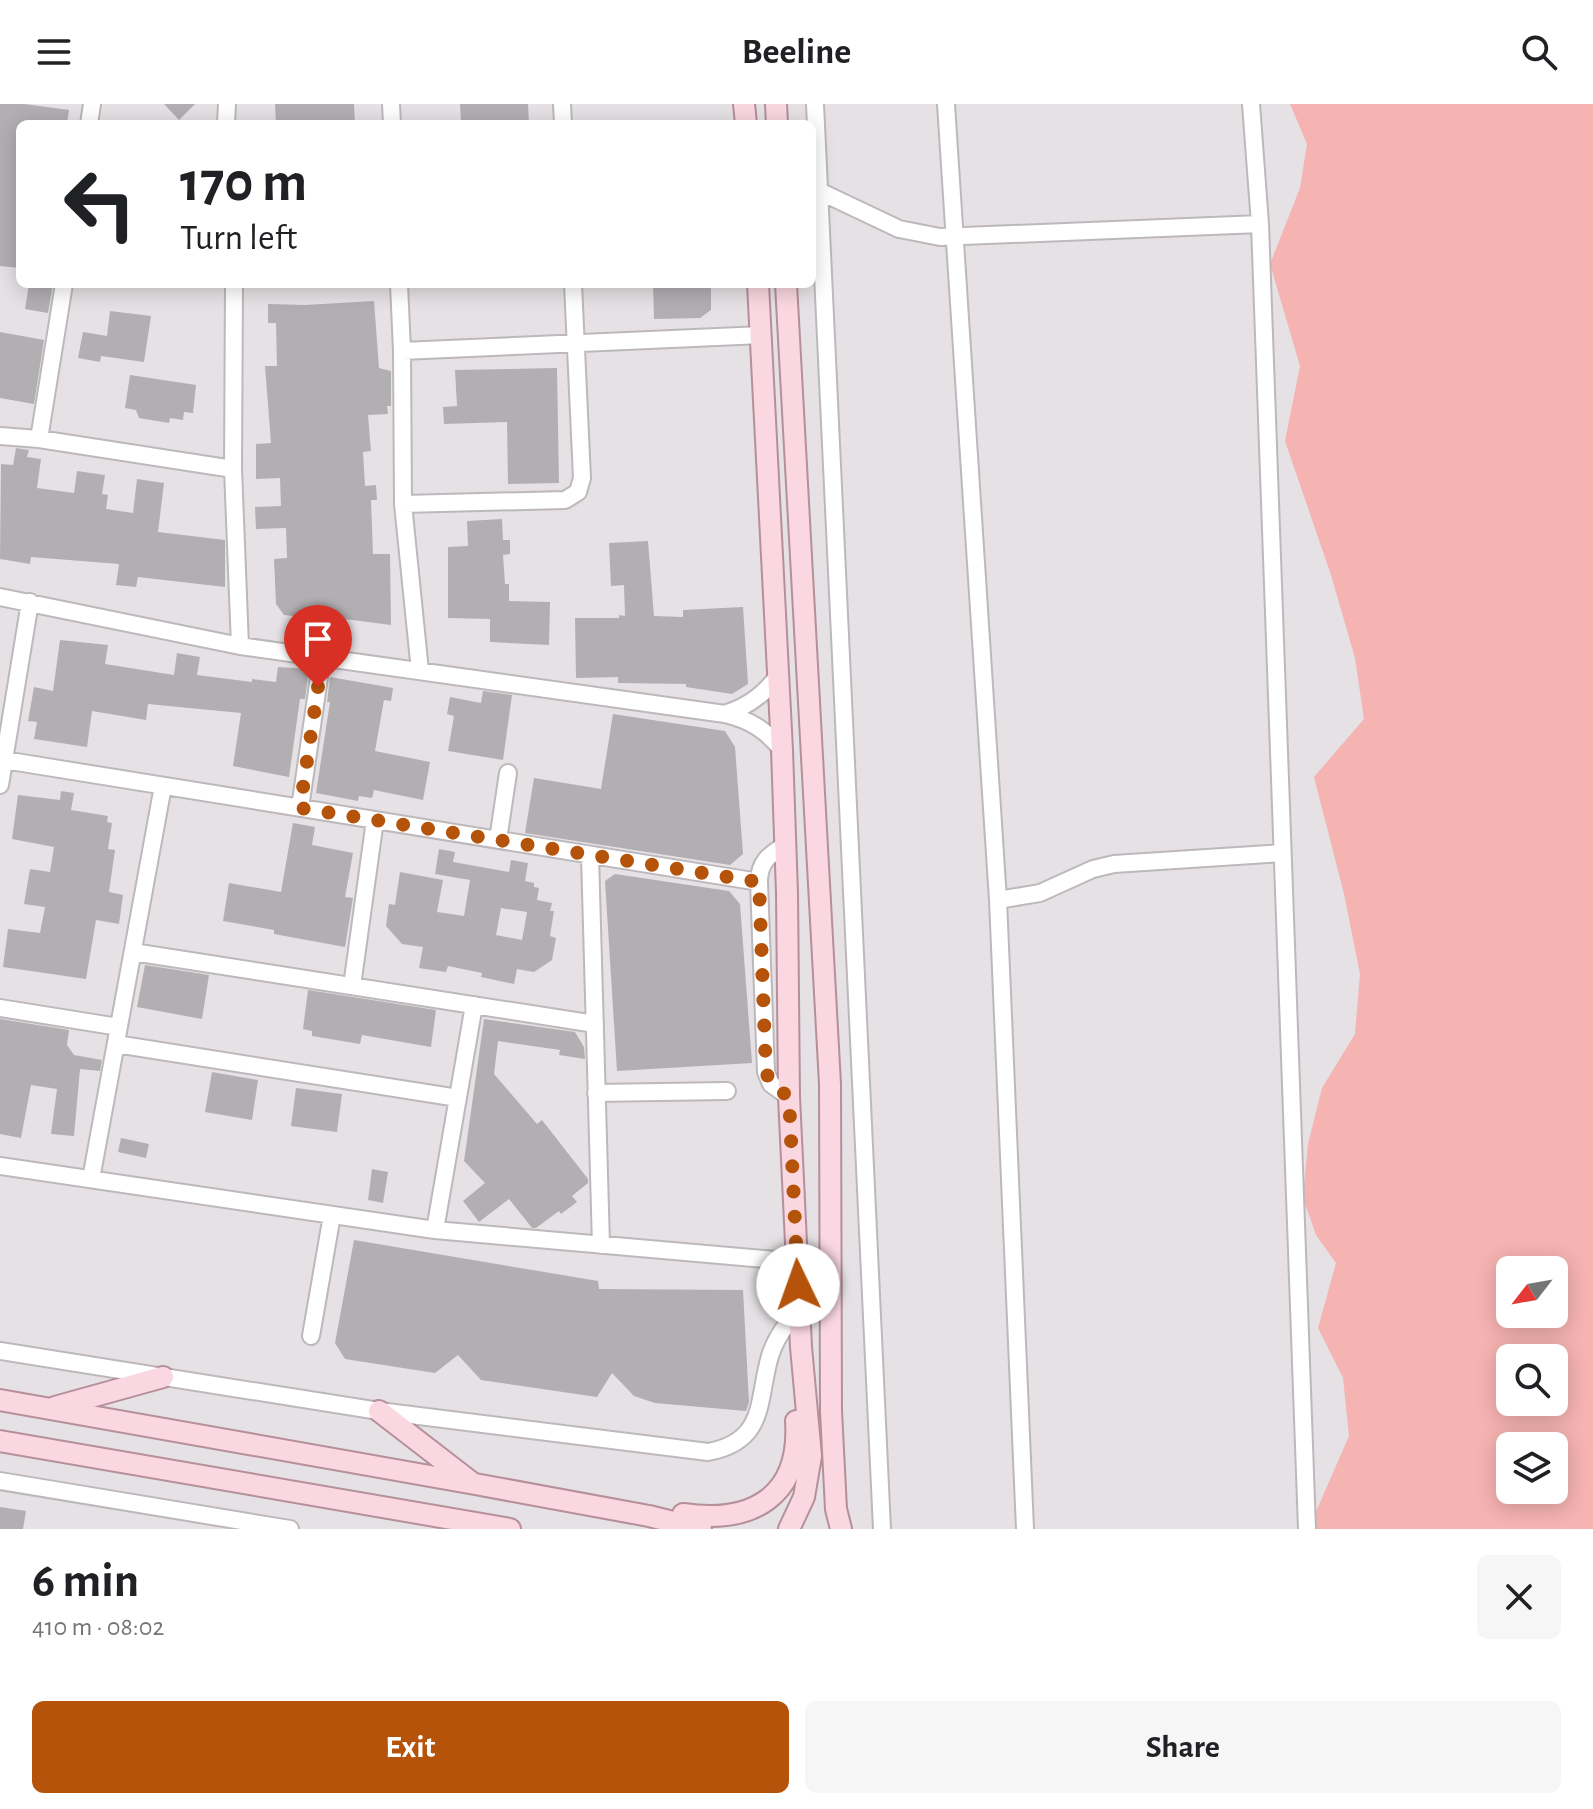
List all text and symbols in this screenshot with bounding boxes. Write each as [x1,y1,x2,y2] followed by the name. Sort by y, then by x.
[32,30,76,74] icon: menu
[1517,30,1561,74] icon: search
[742,34,851,70] text: Beeline
[48,152,152,256] icon: left
[180,155,307,211] text: 170 m
[180,220,297,256] text: Turn left
[284,605,352,687] pin
[296,617,340,661] icon: arrive
[756,1243,840,1327] position arrow
[1496,1256,1568,1328] north arrow
[1496,1256,1568,1504] map controls
[1496,1344,1568,1416] button: search
[1496,1432,1568,1504] button: layers
[1477,1555,1561,1639] button: close
[32,1558,139,1606] text: 6 min
[32,1614,164,1640] text: 410 m · 08:02
[32,1701,789,1793] button: Exit
[805,1701,1561,1793] button: Share

